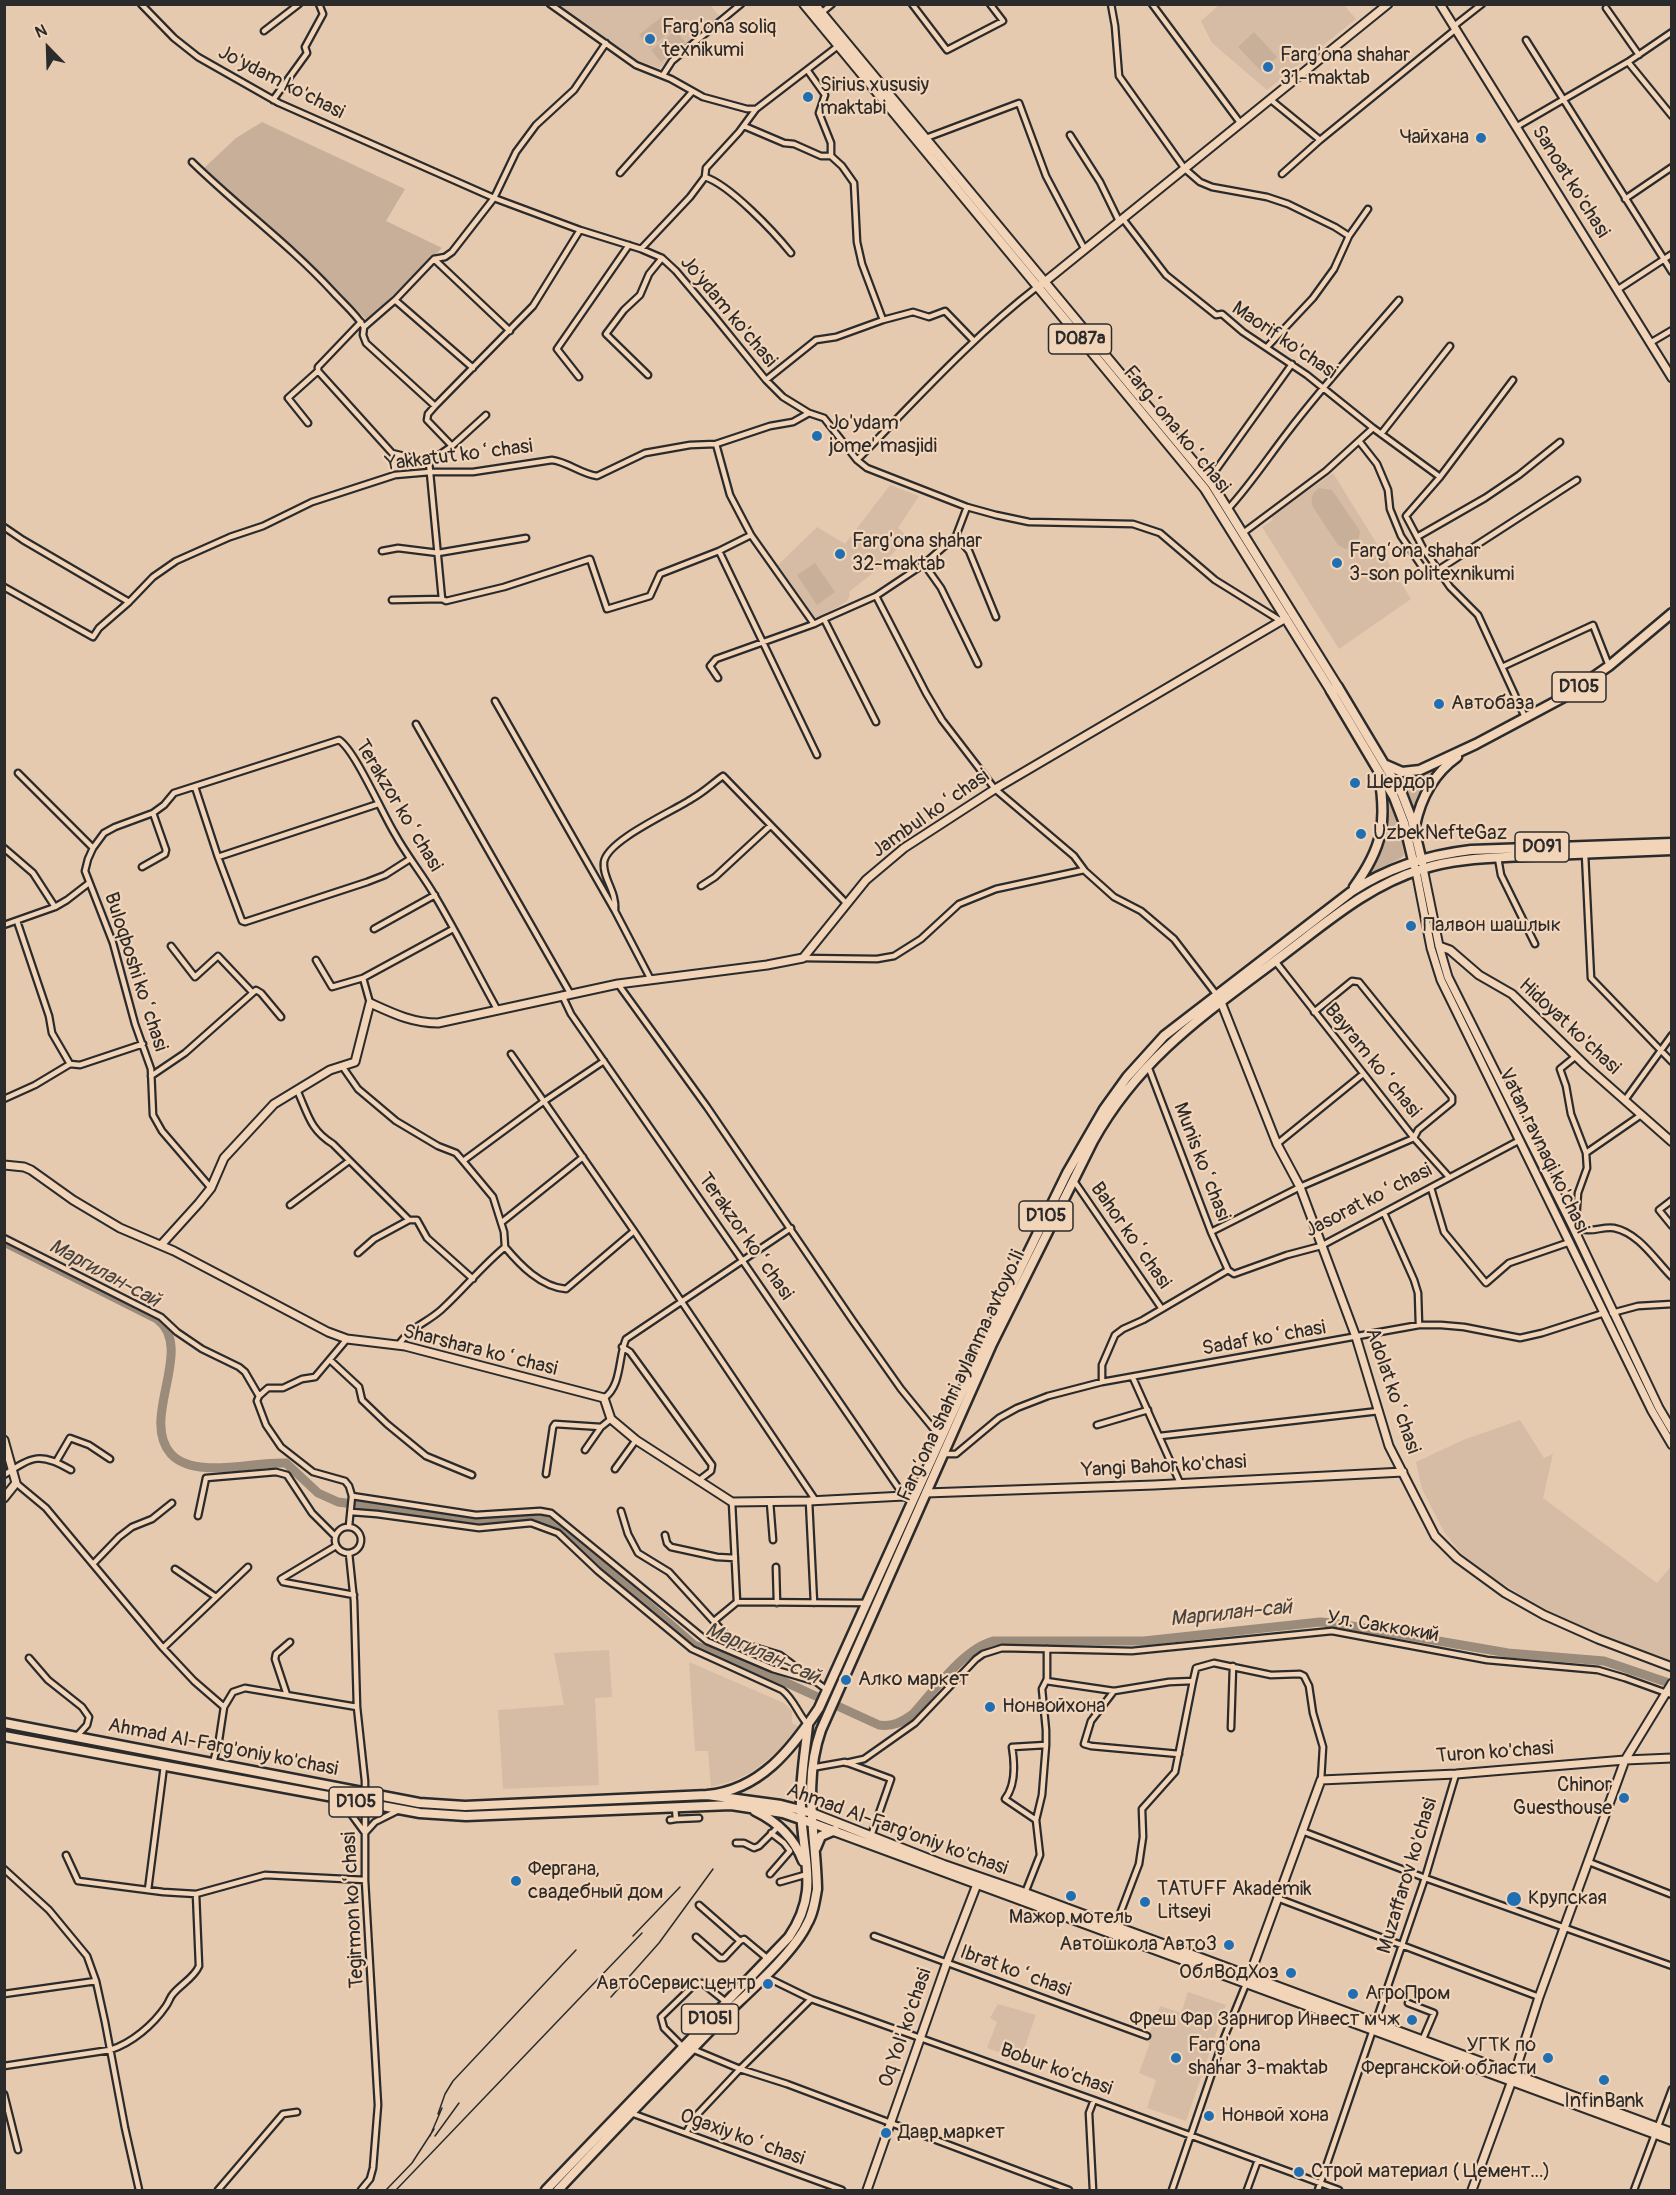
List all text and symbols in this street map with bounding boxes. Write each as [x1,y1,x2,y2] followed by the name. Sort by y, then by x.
[662,16,776,63] place label: Farg'ona soliq texnikumi
[18,18,78,78] north arrow
[32,20,50,43] text: N
[643,32,657,46] marker: Farg'ona soliq texnikumi
[214,41,348,125] street label: Jo'ydam ko'chasi
[1280,44,1410,91] place label: Farg'ona shahar 31-maktab
[1261,60,1275,74] marker: Farg'ona shahar 31-maktab
[820,74,929,121] place label: Sirius xususiy maktabi
[801,90,815,104] marker: Sirius xususiy maktabi
[1526,121,1614,243] street label: Sanoat ko'chasi
[1400,126,1469,150] place label: Чайхана
[1474,131,1488,145] marker: Чайхана
[674,251,782,373] street label: Jo'ydam ko'chasi
[1227,297,1341,385] street label: Maorif ko'chasi
[1048,324,1112,354] road number: D087a
[1117,361,1235,499] street label: Fargʻona koʻchasi
[829,412,937,459] place label: Jo'ydam jome' masjidi
[810,429,824,443] marker: Jo'ydam jome' masjidi
[384,435,534,477] street label: Yakkatut koʻchasi
[852,530,982,577] place label: Farg'ona shahar 32-maktab
[1349,540,1514,587] place label: Farg‘ona shahar 3-son politexnikumi
[833,547,847,561] marker: Farg'ona shahar 32-maktab
[1330,556,1344,570] marker: Farg‘ona shahar 3-son politexnikumi
[1552,672,1606,702] road number: D105
[1451,692,1534,716] place label: Автобаза
[1432,697,1446,711] marker: Автобаза
[349,736,447,876] street label: Terakzor koʻchasi
[868,765,994,863] street label: Jambul koʻchasi
[1367,771,1435,795] place label: Шердор
[1348,776,1362,790] marker: Шердор
[1373,822,1507,846] place label: UzbekNefteGaz
[1354,827,1368,841] marker: UzbekNefteGaz
[1515,832,1569,862] road number: D091
[98,890,172,1054] street label: Buloqboshi koʻchasi
[1423,914,1561,938] place label: Палвон шашлык
[1404,919,1418,933] marker: Палвон шашлык
[1513,974,1625,1080] street label: Hidoyat ko'chasi
[1319,999,1425,1123] street label: Bayram koʻchasi
[1493,1064,1593,1238] street label: Vatan ravnaqi ko'chasi
[1167,1099,1235,1225] street label: Munis koʻchasi
[1302,1159,1436,1243] street label: Jasorat koʻchasi
[692,1169,798,1305] street label: Terakzor koʻchasi
[1084,1178,1176,1294] street label: Bahor koʻchasi
[1019,1201,1073,1231] road number: D105
[44,1234,164,1314] water label: Маргилан-сай
[893,1247,1031,1505] street label: Farg‘ona shahri aylanma avtoyo‘li
[1200,1316,1328,1362] street label: Sadaf koʻchasi
[400,1320,560,1382] street label: Sharshara koʻchasi
[1359,1325,1425,1457] street label: Adolat koʻchasi
[1081,1451,1247,1483] street label: Yangi Bahor ko'chasi
[1169,1595,1293,1633] water label: Маргилан-сай
[1325,1606,1441,1648] street label: Ул. Саккокий
[701,1618,823,1690] water label: Маргилан-сай
[858,1668,969,1692] place label: Алко маркет
[839,1673,853,1687] marker: Алко маркет
[1002,1695,1106,1719] place label: Нонвойхона
[983,1700,997,1714] marker: Нонвойхона
[106,1714,340,1782] street label: Ahmad Al-Farg'oniy ko'chasi
[1435,1737,1555,1769] street label: Turon ko'chasi
[1513,1774,1612,1821] place label: Chinor Guesthouse
[783,1779,1011,1881] street label: Ahmad Al-Farg'oniy ko'chasi
[329,1787,383,1817] road number: D105
[1617,1791,1631,1805] marker: Chinor Guesthouse
[1373,1795,1443,1957] street label: Muzaffarov ko'chasi
[338,1831,370,1989] street label: Tegirmon koʻchasi
[528,1858,663,1905] place label: Фергана, свадебный дом
[509,1874,523,1888] marker: Фергана, свадебный дом
[1157,1878,1312,1925] place label: TATUFF Akademik Litseyi
[1528,1887,1607,1911] place label: Крупская
[1064,1889,1078,1903] marker: Мажор мотель
[1505,1890,1523,1908] marker: Крупская
[1138,1895,1152,1909] marker: TATUFF Akademik Litseyi
[1009,1906,1133,1930] place label: Мажор мотель
[1059,1933,1217,1957] place label: Автошкола Авто3
[1222,1938,1236,1952] marker: Автошкола Авто3
[956,1941,1074,2003] street label: Ibrat koʻchasi
[1179,1961,1279,1985] place label: ОблВодХоз
[874,1965,938,2091] street label: Oq Yol' ko'chasi
[1284,1966,1298,1980] marker: ОблВодХоз
[596,1972,756,1996] place label: АвтоСервис центр
[761,1977,775,1991] marker: АвтоСервис центр
[1365,1982,1450,2006] place label: АгроПром
[1346,1987,1360,2001] marker: АгроПром
[682,2004,738,2034] road number: D105l
[1129,2008,1400,2032] place label: Фреш Фар Зарнигор Инвест мчж
[1405,2013,1419,2027] marker: Фреш Фар Зарнигор Инвест мчж
[1188,2034,1328,2081] place label: Farg'ona shahar 3-maktab
[1361,2034,1536,2081] place label: УГТК по Ферганской области
[997,2039,1115,2101] street label: Bobur ko'chasi
[1169,2051,1183,2065] marker: Farg'ona shahar 3-maktab
[1541,2051,1555,2065] marker: УГТК по Ферганской области
[1597,2073,1611,2087] marker: InfinBank
[1564,2090,1644,2114] place label: InfinBank
[676,2104,808,2172] street label: Ogaxiy koʻchasi
[1221,2104,1329,2128] place label: Нонвой хона
[1202,2109,1216,2123] marker: Нонвой хона
[898,2121,1005,2145] place label: Давр маркет
[879,2126,893,2140] marker: Давр маркет
[1311,2160,1550,2184] place label: Строй материал ( Цемент...)
[1292,2165,1306,2179] marker: Строй материал ( Цемент...)

